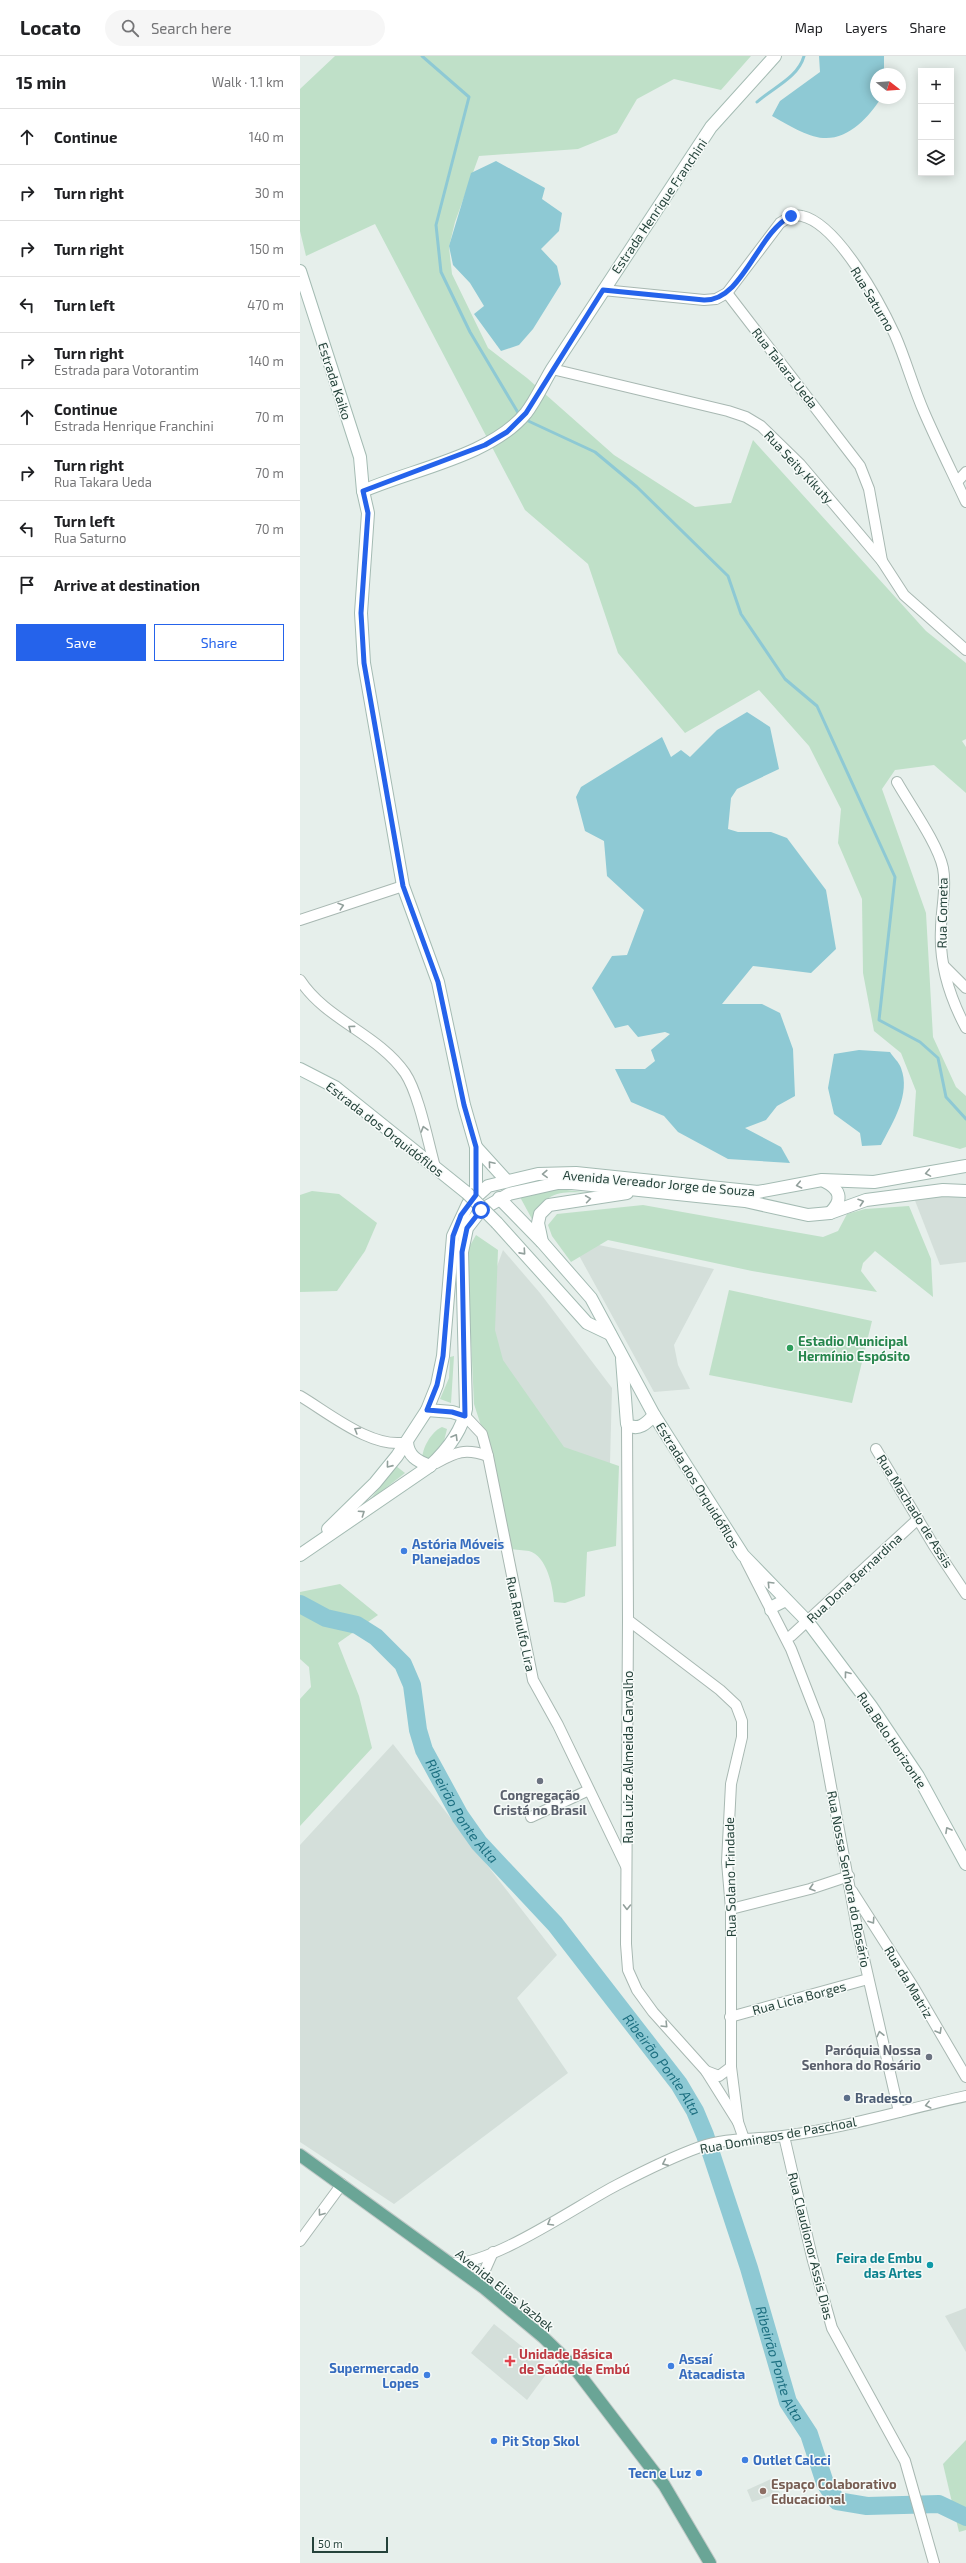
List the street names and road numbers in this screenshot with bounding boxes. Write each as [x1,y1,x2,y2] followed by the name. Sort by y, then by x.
[608,135,710,277] street label: Estrada Henrique Franchini
[847,264,899,334] street label: Rua Saturno
[749,325,821,411] street label: Rua Takara Ueda
[315,340,355,422] street label: Estrada Kaiko
[761,427,837,507] street label: Rua Seity Kikuty
[933,877,951,949] street label: Rua Cometa
[323,1078,447,1180] street label: Estrada dos Orquidófilos
[562,1167,756,1199] street label: Avenida Vereador Jorge de Souza
[653,1419,743,1551] street label: Estrada dos Orquidófilos
[874,1451,956,1571] street label: Rua Machado de Assis
[803,1530,905,1626] street label: Rua Dona Bernardina
[503,1575,539,1673] street label: Rua Ranulfo Lira
[620,1671,636,1843] street label: Rua Luiz de Almeida Carvalho
[854,1689,930,1791] street label: Rua Belo Horizonte
[824,1789,874,1969] street label: Rua Nossa Senhora do Rosário
[721,1817,739,1937] street label: Rua Solano Trindade
[881,1943,937,2021] street label: Rua da Matriz
[750,1978,848,2018] street label: Rua Licia Borges
[698,2113,858,2157] street label: Rua Domingos de Paschoal
[785,2171,837,2321] street label: Rua Claudionor Assis Dias
[453,2245,558,2335] street label: Avenida Elias Yazbek

